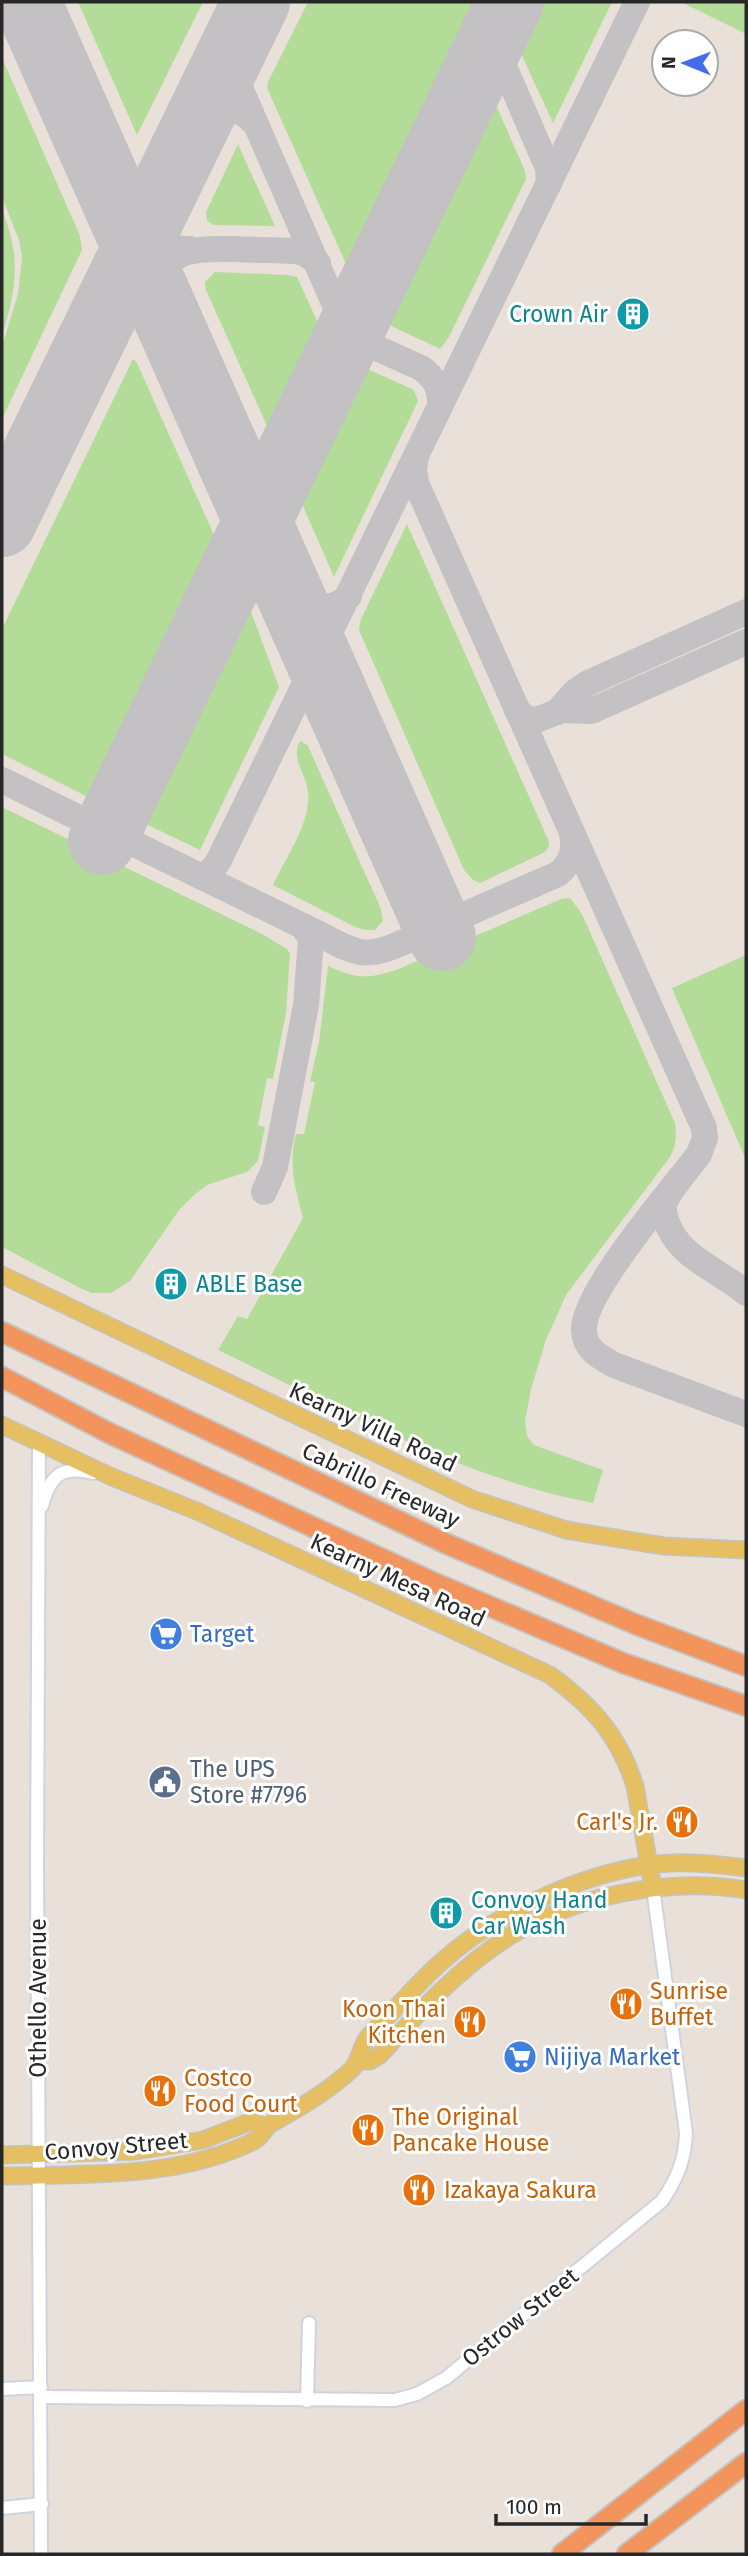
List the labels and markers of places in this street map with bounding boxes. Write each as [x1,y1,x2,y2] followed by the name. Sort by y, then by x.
[614,295,652,333] building icon: Crown Air
[509,300,608,328] place label: Crown Air
[152,1265,190,1303] building icon: ABLE Base
[196,1270,303,1298] place label: ABLE Base
[147,1615,185,1653] supermarket icon: Target
[190,1620,255,1648] place label: Target
[190,1755,307,1809] place label: The UPS Store #7796
[146,1763,184,1801] public building icon: The UPS Store #7796
[663,1803,701,1841] restaurant icon: Carl's Jr.
[576,1808,658,1836] place label: Carl's Jr.
[471,1886,608,1940] place label: Convoy Hand Car Wash
[427,1894,465,1932] building icon: Convoy Hand Car Wash
[650,1977,728,2031] place label: Sunrise Buffet
[607,1985,645,2023] restaurant icon: Sunrise Buffet
[342,1995,446,2049] place label: Koon Thai Kitchen
[451,2003,489,2041] restaurant icon: Koon Thai Kitchen
[501,2038,539,2076] supermarket icon: Nijiya Market
[544,2043,681,2071] place label: Nijiya Market
[184,2064,298,2118] place label: Costco Food Court
[141,2072,179,2110] restaurant icon: Costco Food Court
[392,2103,549,2157] place label: The Original Pancake House
[349,2111,387,2149] restaurant icon: The Original Pancake House
[400,2171,438,2209] restaurant icon: Izakaya Sakura
[444,2176,597,2204] place label: Izakaya Sakura

